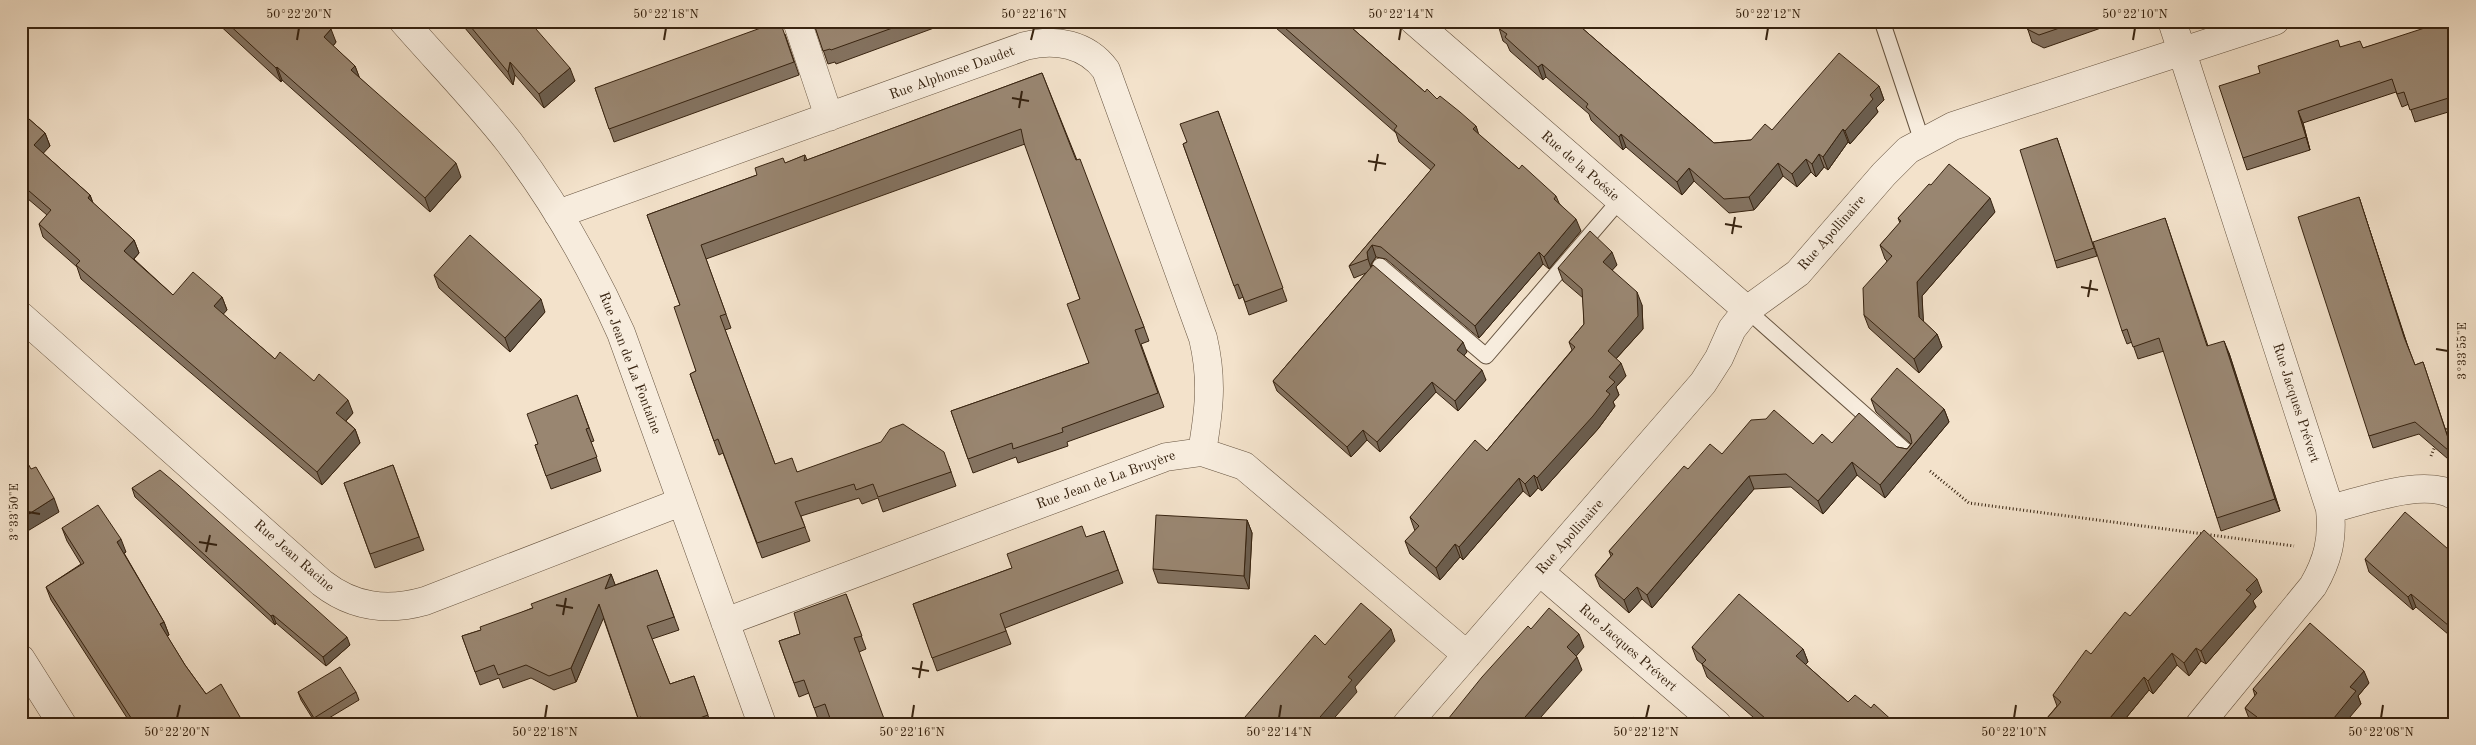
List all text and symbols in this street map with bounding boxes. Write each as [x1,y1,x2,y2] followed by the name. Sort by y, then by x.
[266,8,332,21] text: 50°22'20"N
[633,8,699,21] text: 50°22'18"N
[1001,8,1067,21] text: 50°22'16"N
[1368,8,1434,21] text: 50°22'14"N
[1735,8,1801,21] text: 50°22'12"N
[2102,8,2168,21] text: 50°22'10"N
[888,44,1017,102] street label: Rue Alphonse Daudet
[1538,128,1622,204] street label: Rue de la Poésie
[1796,193,1868,273] street label: Rue Apollinaire
[596,290,664,436] street label: Rue Jean de La Fontaine
[2456,322,2469,380] text: 3°33'55"E
[2270,341,2322,465] street label: Rue Jacques Prévert
[1035,448,1177,512] street label: Rue Jean de La Bruyère
[8,483,21,541] text: 3°33'50"E
[1534,497,1606,577] street label: Rue Apollinaire
[251,518,337,594] street label: Rue Jean Racine
[1576,602,1680,694] street label: Rue Jacques Prévert
[144,726,210,739] text: 50°22'20"N
[512,726,578,739] text: 50°22'18"N
[879,726,945,739] text: 50°22'16"N
[1246,726,1312,739] text: 50°22'14"N
[1613,726,1679,739] text: 50°22'12"N
[1981,726,2047,739] text: 50°22'10"N
[2348,726,2414,739] text: 50°22'08"N

